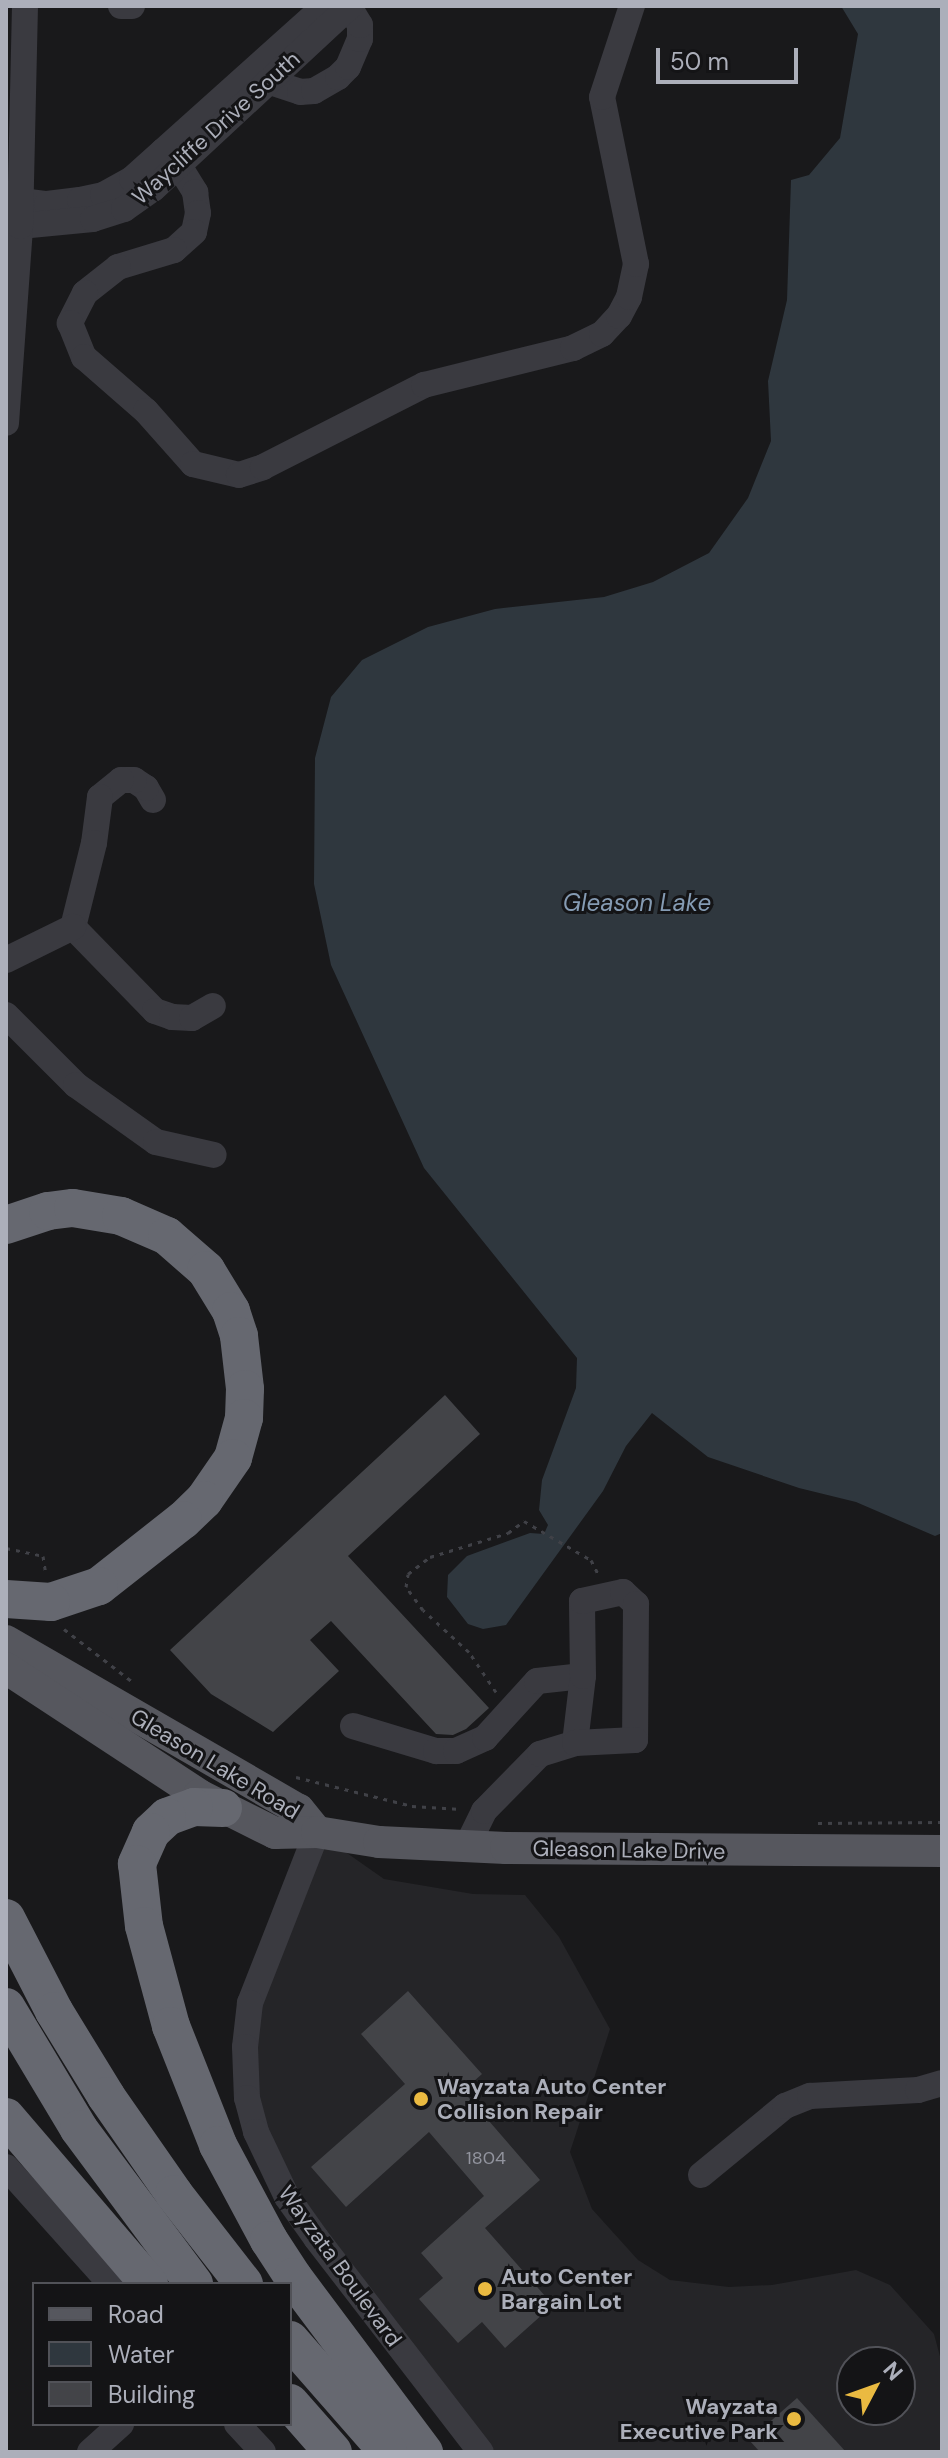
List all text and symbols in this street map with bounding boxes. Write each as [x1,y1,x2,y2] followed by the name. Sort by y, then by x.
[660,32,802,82] scale bar
[127,46,305,210] street label: Waycliffe Drive South
[670,46,729,77] text: 50 m
[563,889,711,917] water label: Gleason Lake
[126,1703,304,1825] street label: Gleason Lake Road
[532,1835,726,1865] street label: Gleason Lake Drive
[437,2073,666,2124] place label: Wayzata Auto Center Collision Repair
[412,2090,430,2108] marker: Wayzata Auto Center Collision Repair
[466,2147,506,2169] house number: 1804
[273,2180,407,2352] street label: Wayzata Boulevard
[501,2263,632,2314] place label: Auto Center Bargain Lot
[476,2280,494,2298] marker: Auto Center Bargain Lot
[32,2282,292,2426] legend
[108,2299,164,2330] text: Road
[108,2339,174,2370] text: Water
[836,2346,916,2426] north arrow
[877,2356,909,2387] text: N
[108,2379,195,2410] text: Building
[620,2393,778,2444] place label: Wayzata Executive Park
[785,2410,803,2428] marker: Wayzata Executive Park

